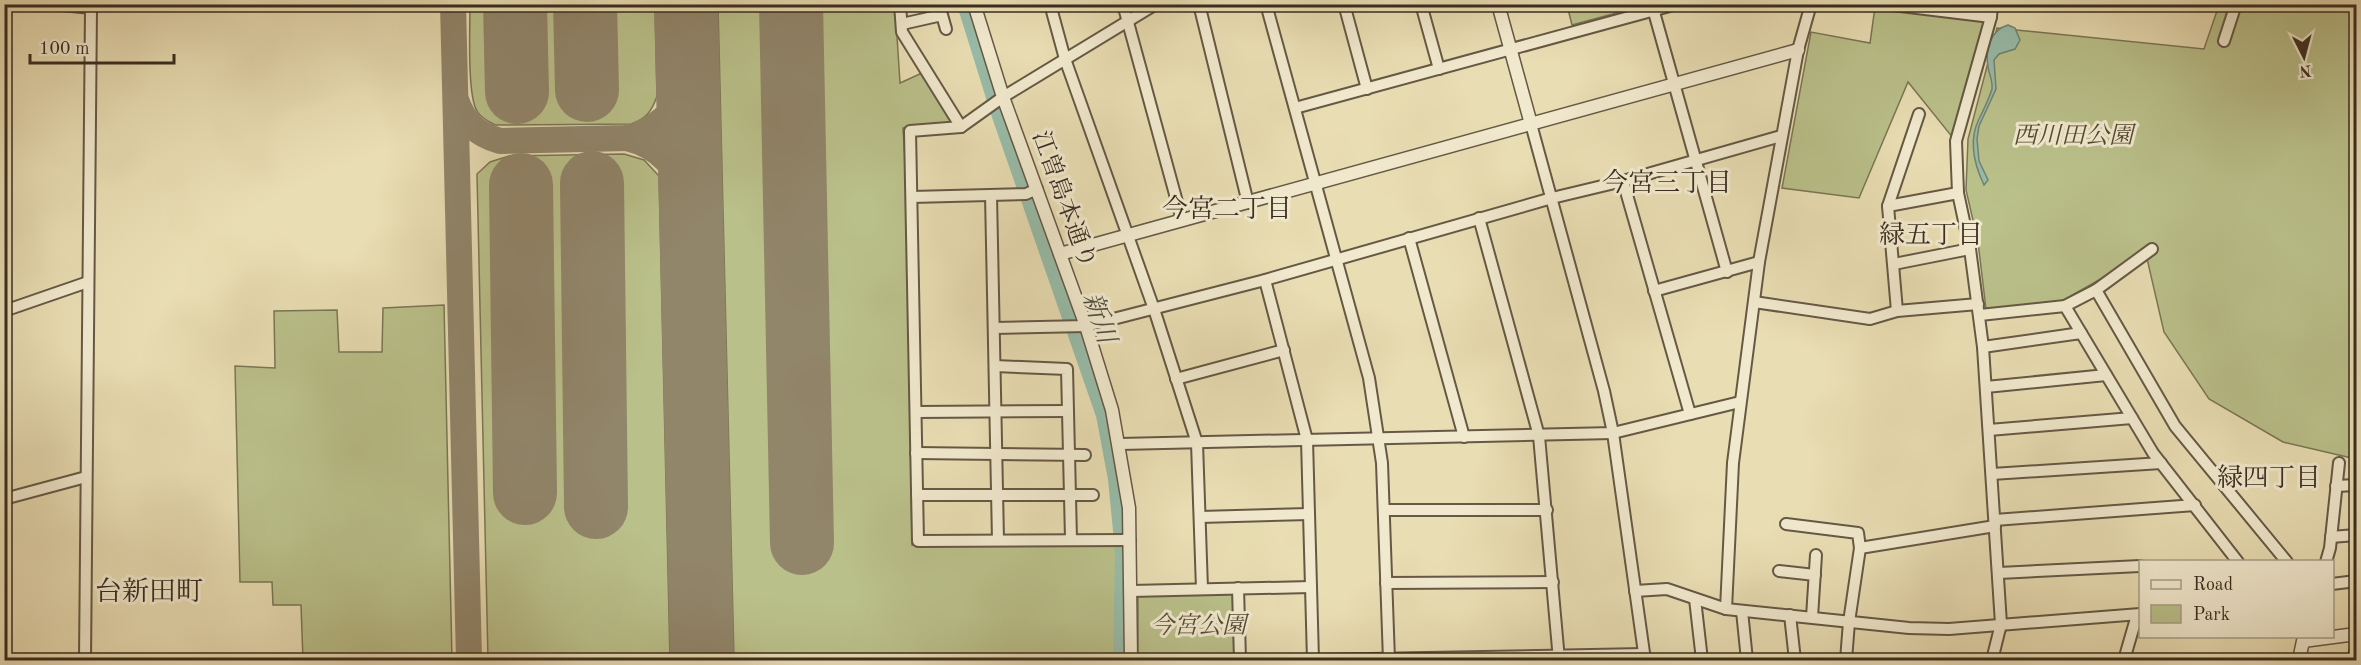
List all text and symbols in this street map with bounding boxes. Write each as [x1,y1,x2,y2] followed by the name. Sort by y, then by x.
[30,27,174,65] scale bar
[2274,27,2334,87] north arrow
[39,40,90,58] text: 100 m
[2298,61,2312,79] text: N
[2013,123,2137,149] park label: 西川田公園
[1027,127,1102,272] street label: 江曽島本通り
[1602,168,1732,197] district label: 今宮三丁目
[1162,194,1292,223] district label: 今宮二丁目
[1879,221,1983,249] district label: 緑五丁目
[1077,289,1122,350] water label: 新川
[2217,464,2321,492] district label: 緑四丁目
[2139,560,2334,638] legend
[2193,576,2233,594] text: Road
[95,577,203,606] district label: 台新田町
[2193,606,2230,624] text: Park
[1150,612,1250,639] park label: 今宮公園

